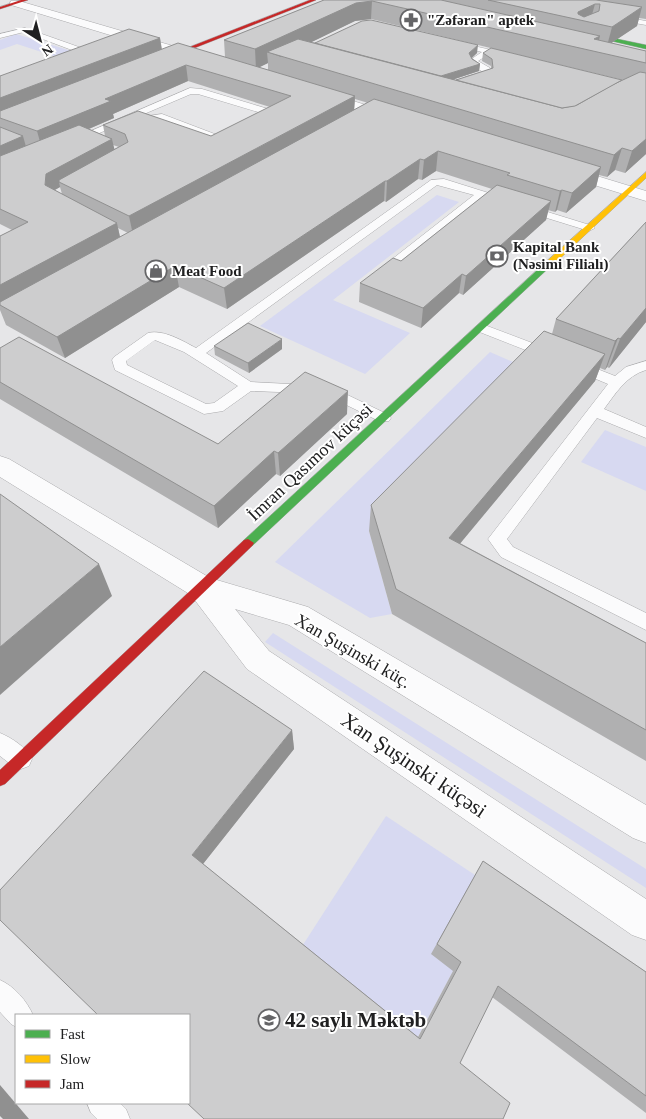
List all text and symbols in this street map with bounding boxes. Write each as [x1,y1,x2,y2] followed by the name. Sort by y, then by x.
[399,8,423,32] pharmacy icon: "Zəfəran" aptek
[427,12,535,28] place label: "Zəfəran" aptek
[15,15,65,65] north arrow
[39,41,56,59] text: N
[513,239,608,273] place label: Kapital Bank (Nəsimi Filialı)
[485,244,509,268] bank icon: Kapital Bank (Nəsimi Filialı)
[144,259,168,283] shop icon: Meat Food
[172,263,242,279] place label: Meat Food
[244,399,376,525] street label: İmran Qasımov küçəsi
[291,610,415,692] street label: Xan Şuşinski küç.
[337,707,491,823] street label: Xan Şuşinski küçəsi
[257,1008,281,1032] school or university icon: 42 saylı Məktəb
[285,1008,426,1032] place label: 42 saylı Məktəb
[15,1014,190,1104] legend
[60,1026,86,1042] text: Fast
[60,1051,91,1067] text: Slow
[60,1076,84,1092] text: Jam

